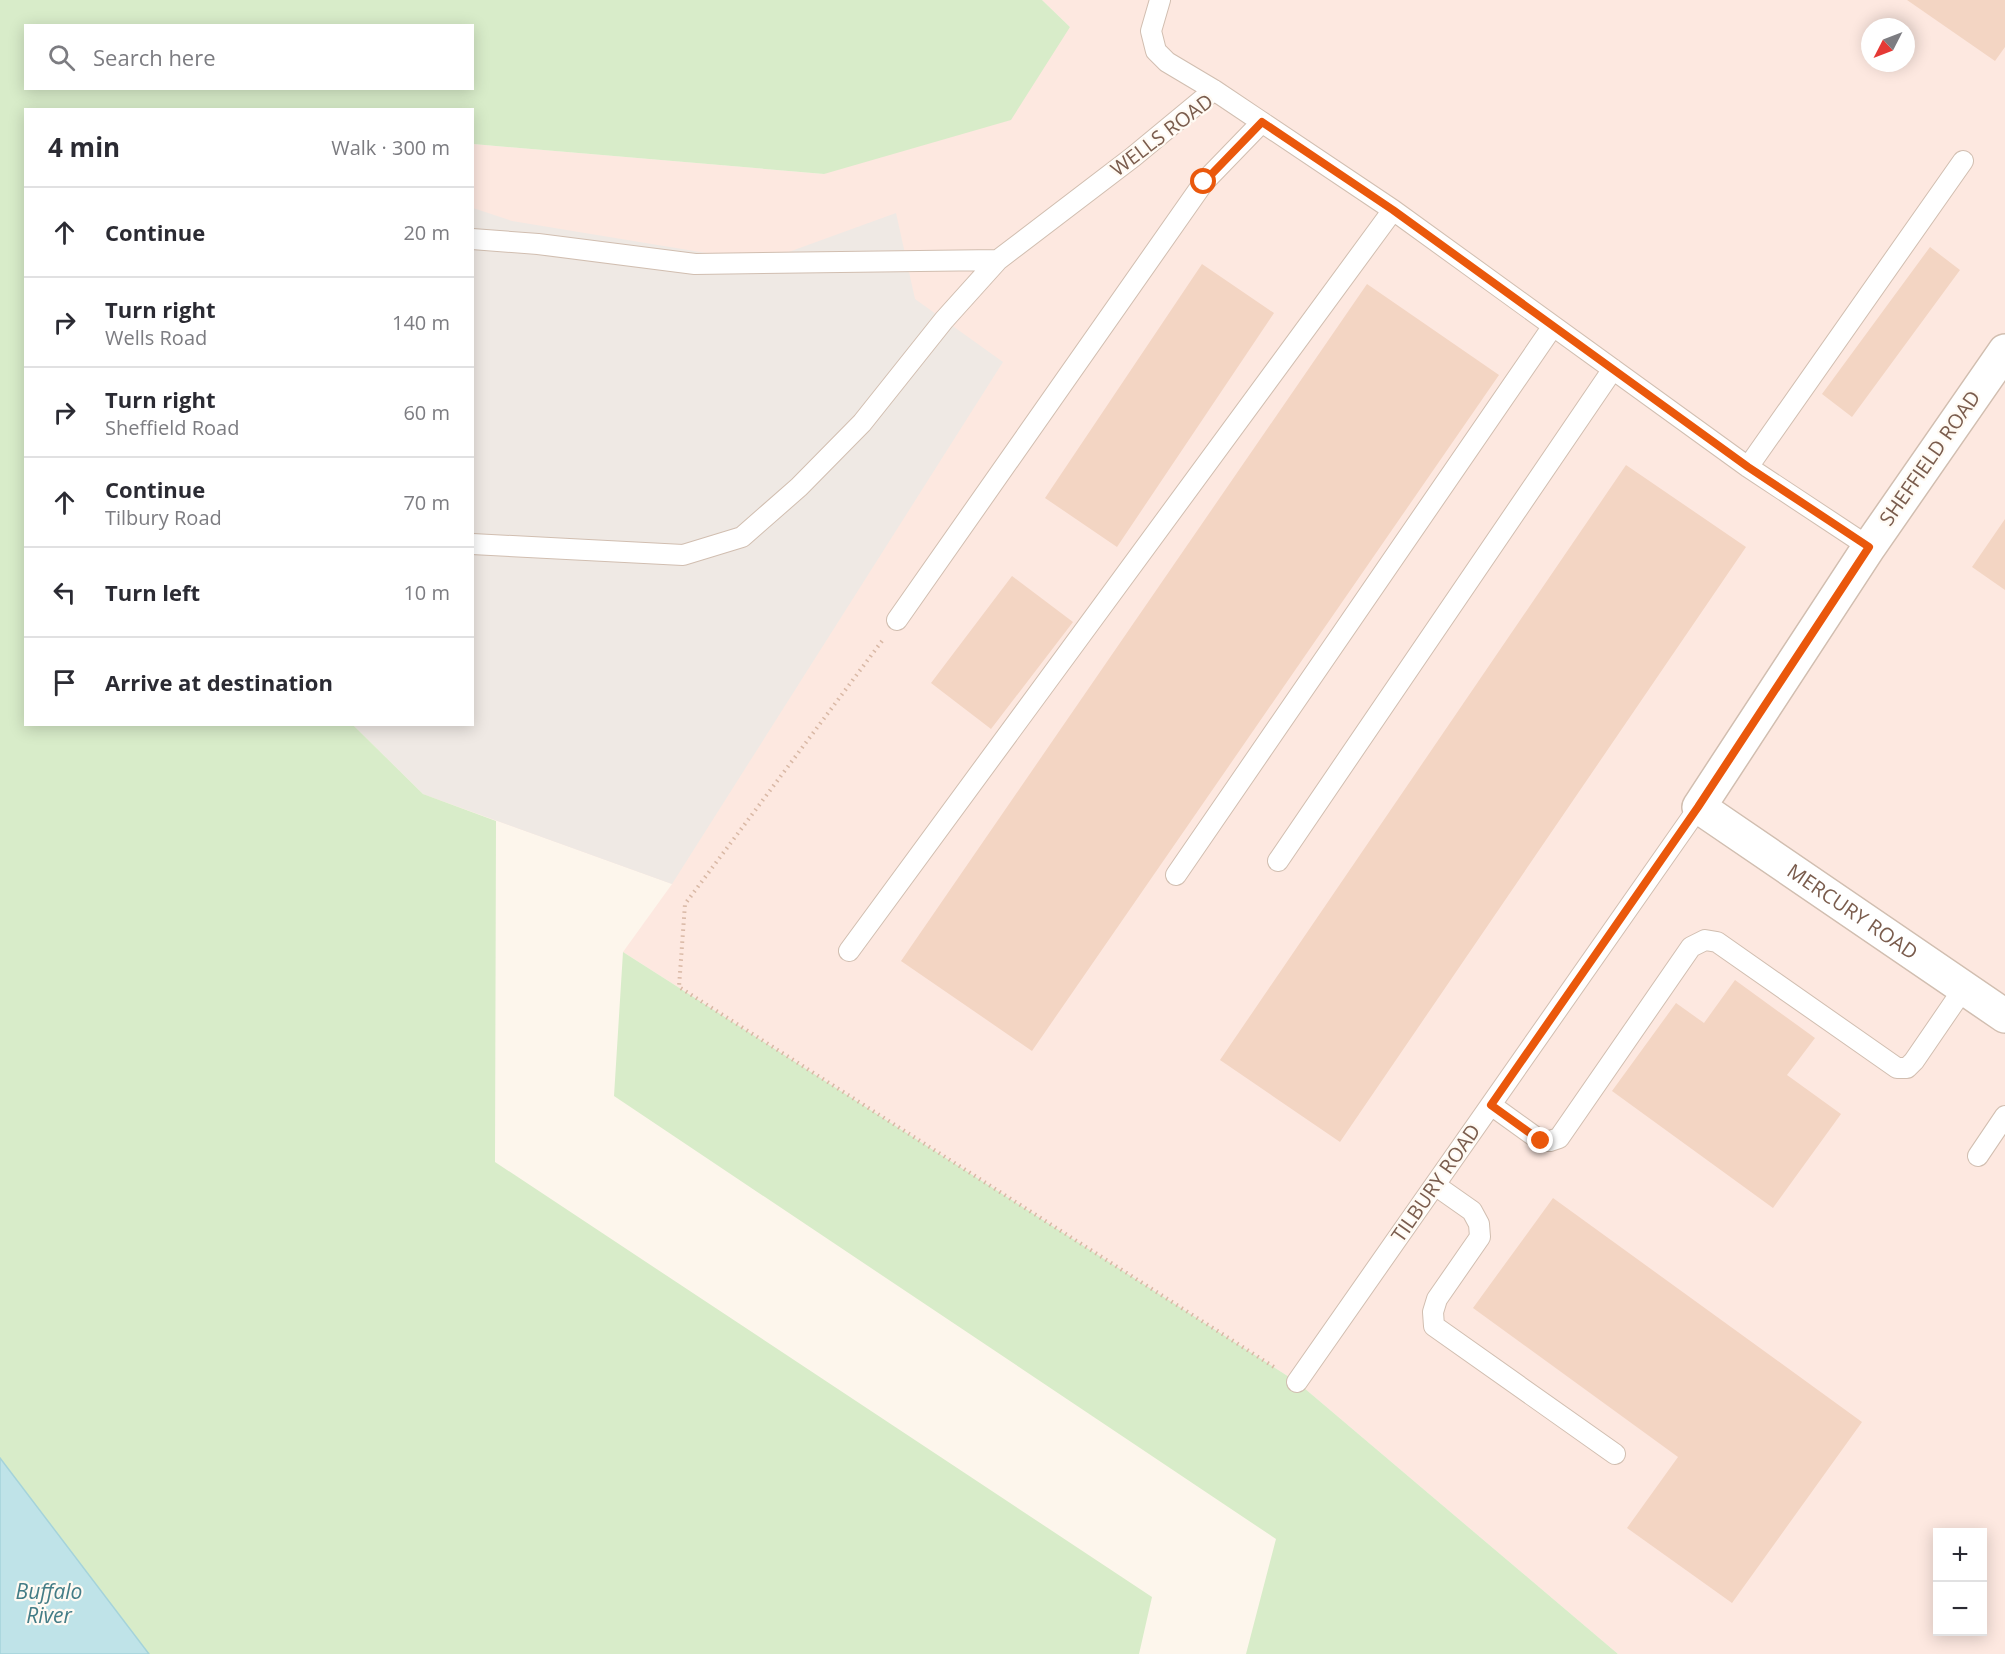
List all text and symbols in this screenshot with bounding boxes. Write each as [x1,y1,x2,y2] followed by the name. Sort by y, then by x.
[1861,18,1915,72] north arrow
[24,24,474,90] search box
[45,41,78,74] icon: search
[93,42,216,72] text: Search here
[1105,87,1218,182] street label: WELLS ROAD
[48,129,120,165] text: 4 min
[331,134,450,161] text: Walk · 300 m
[1190,168,1216,194] route start
[48,216,81,249] icon: ahead
[105,217,205,247] text: Continue
[403,219,450,246] text: 20 m
[105,294,216,324] text: Turn right
[48,306,81,339] icon: right
[392,309,450,336] text: 140 m
[105,324,207,351] text: Wells Road
[105,384,216,414] text: Turn right
[1873,385,1986,531] street label: SHEFFIELD ROAD
[48,396,81,429] icon: right
[403,399,450,426] text: 60 m
[105,414,239,441] text: Sheffield Road
[105,474,205,504] text: Continue
[48,486,81,519] icon: ahead
[403,489,450,516] text: 70 m
[105,504,222,531] text: Tilbury Road
[48,576,81,609] icon: left
[105,577,200,607] text: Turn left
[403,579,450,606] text: 10 m
[48,666,81,699] icon: arrive
[105,667,333,697] text: Arrive at destination
[1782,857,1923,966] street label: MERCURY ROAD
[1385,1118,1486,1247] street label: TILBURY ROAD
[1527,1127,1553,1153] route end
[1933,1528,1987,1636] map controls
[1933,1528,1987,1582] button: +
[16,1577,82,1629] water label: Buffalo River
[1933,1582,1987,1636] button: −

